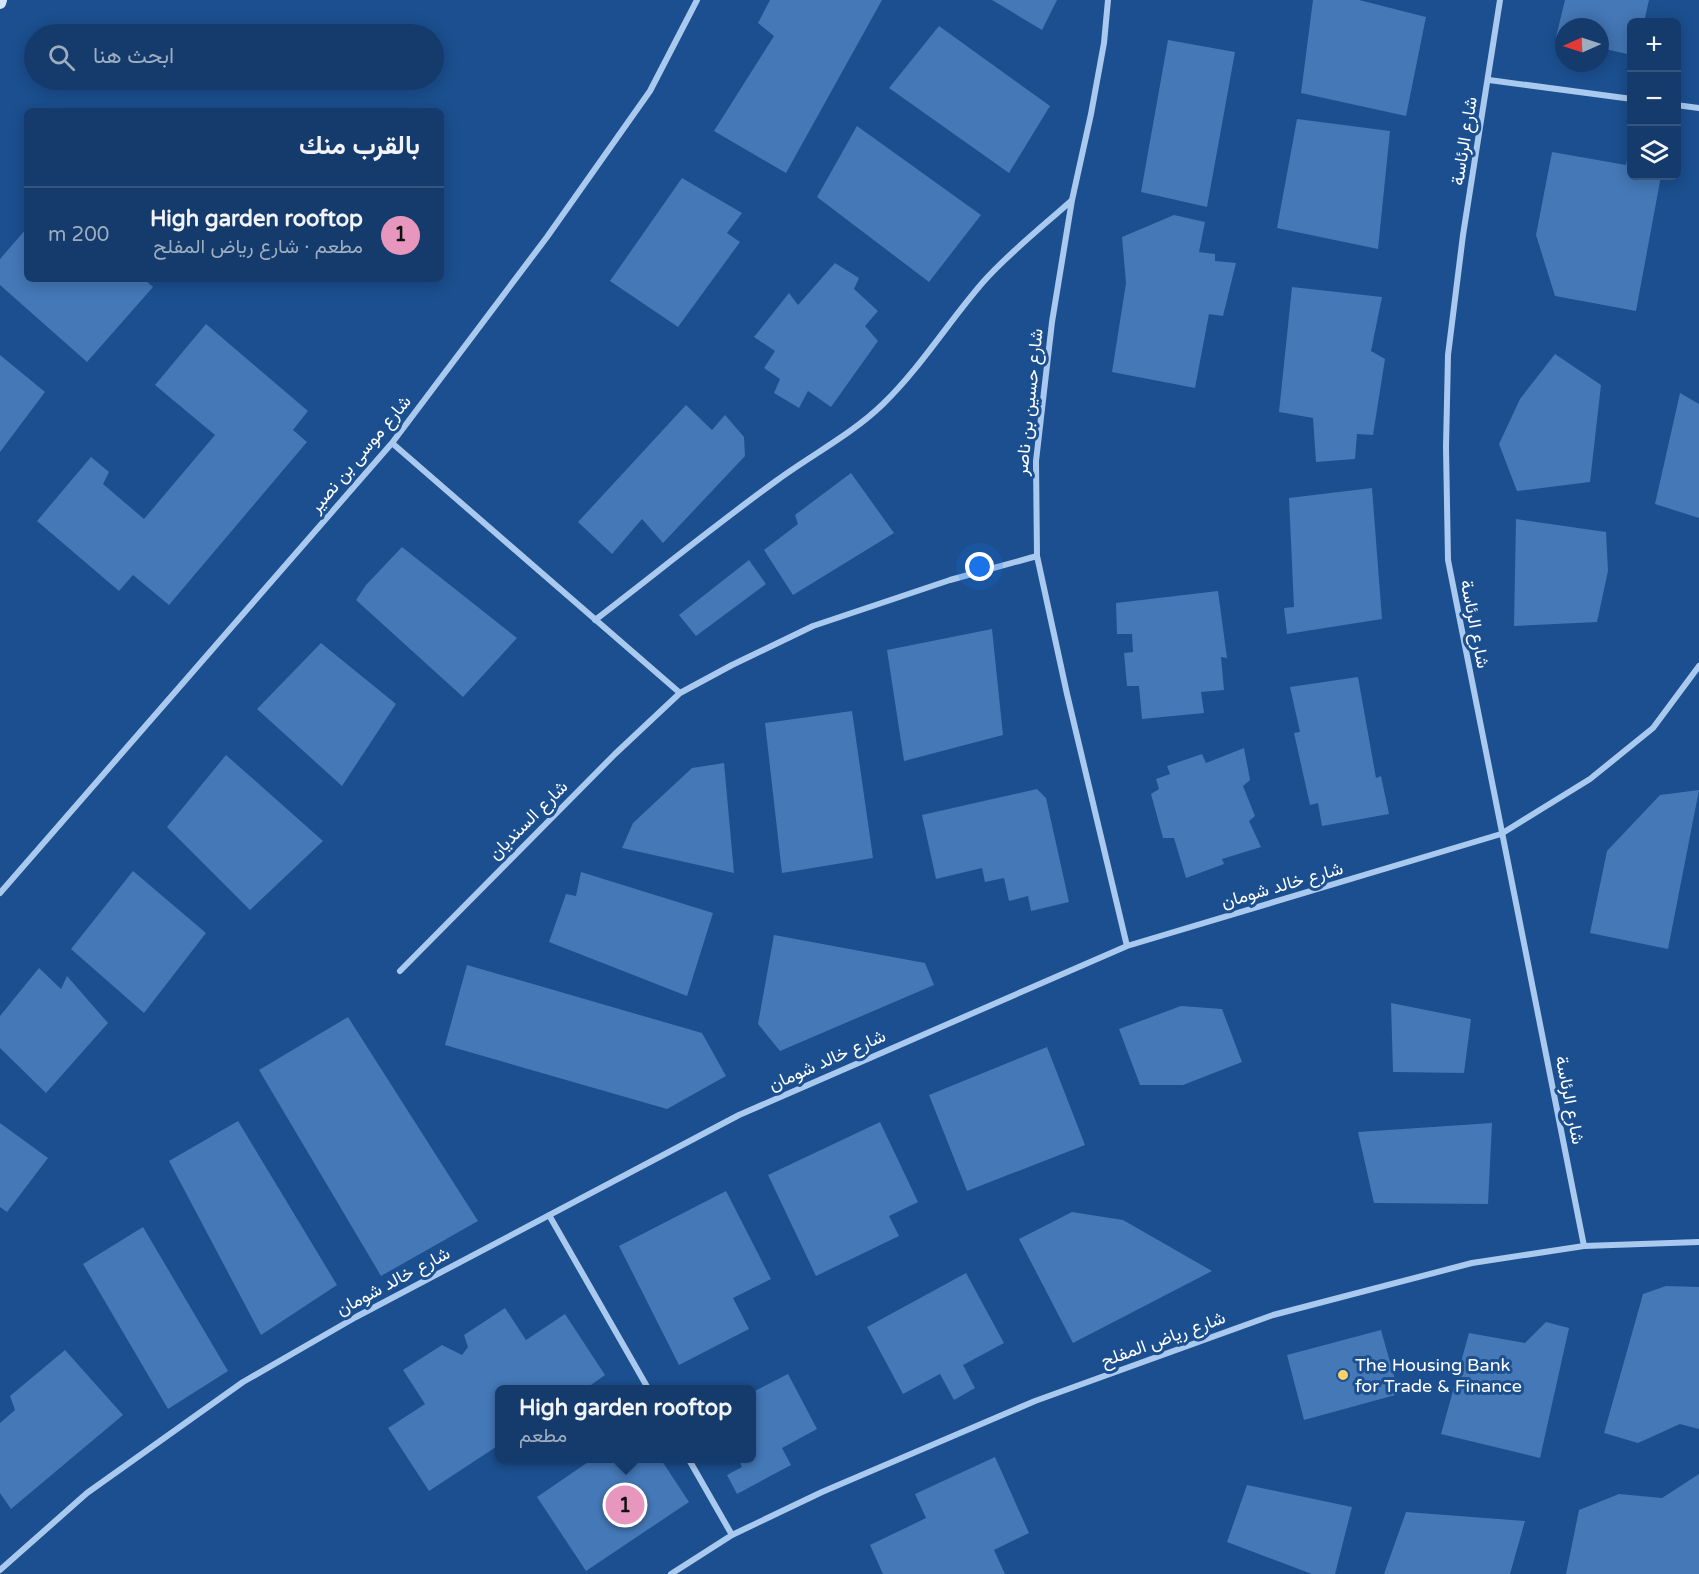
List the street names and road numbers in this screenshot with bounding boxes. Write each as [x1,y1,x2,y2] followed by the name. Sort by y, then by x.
[1446,95,1483,187] street label: شارع الرئاسة
[1010,327,1049,478] street label: شارع حسين بن ناصر
[304,391,416,519] street label: شارع موسى بن نصير
[1455,578,1494,670] street label: شارع الرئاسة
[484,776,573,865] street label: شارع السنديان
[1219,857,1346,914] street label: شارع خالد شومان
[765,1024,889,1097] street label: شارع خالد شومان
[1550,1054,1589,1146] street label: شارع الرئاسة
[332,1242,454,1321] street label: شارع خالد شومان
[1098,1306,1229,1373] street label: شارع رياض المفلح

